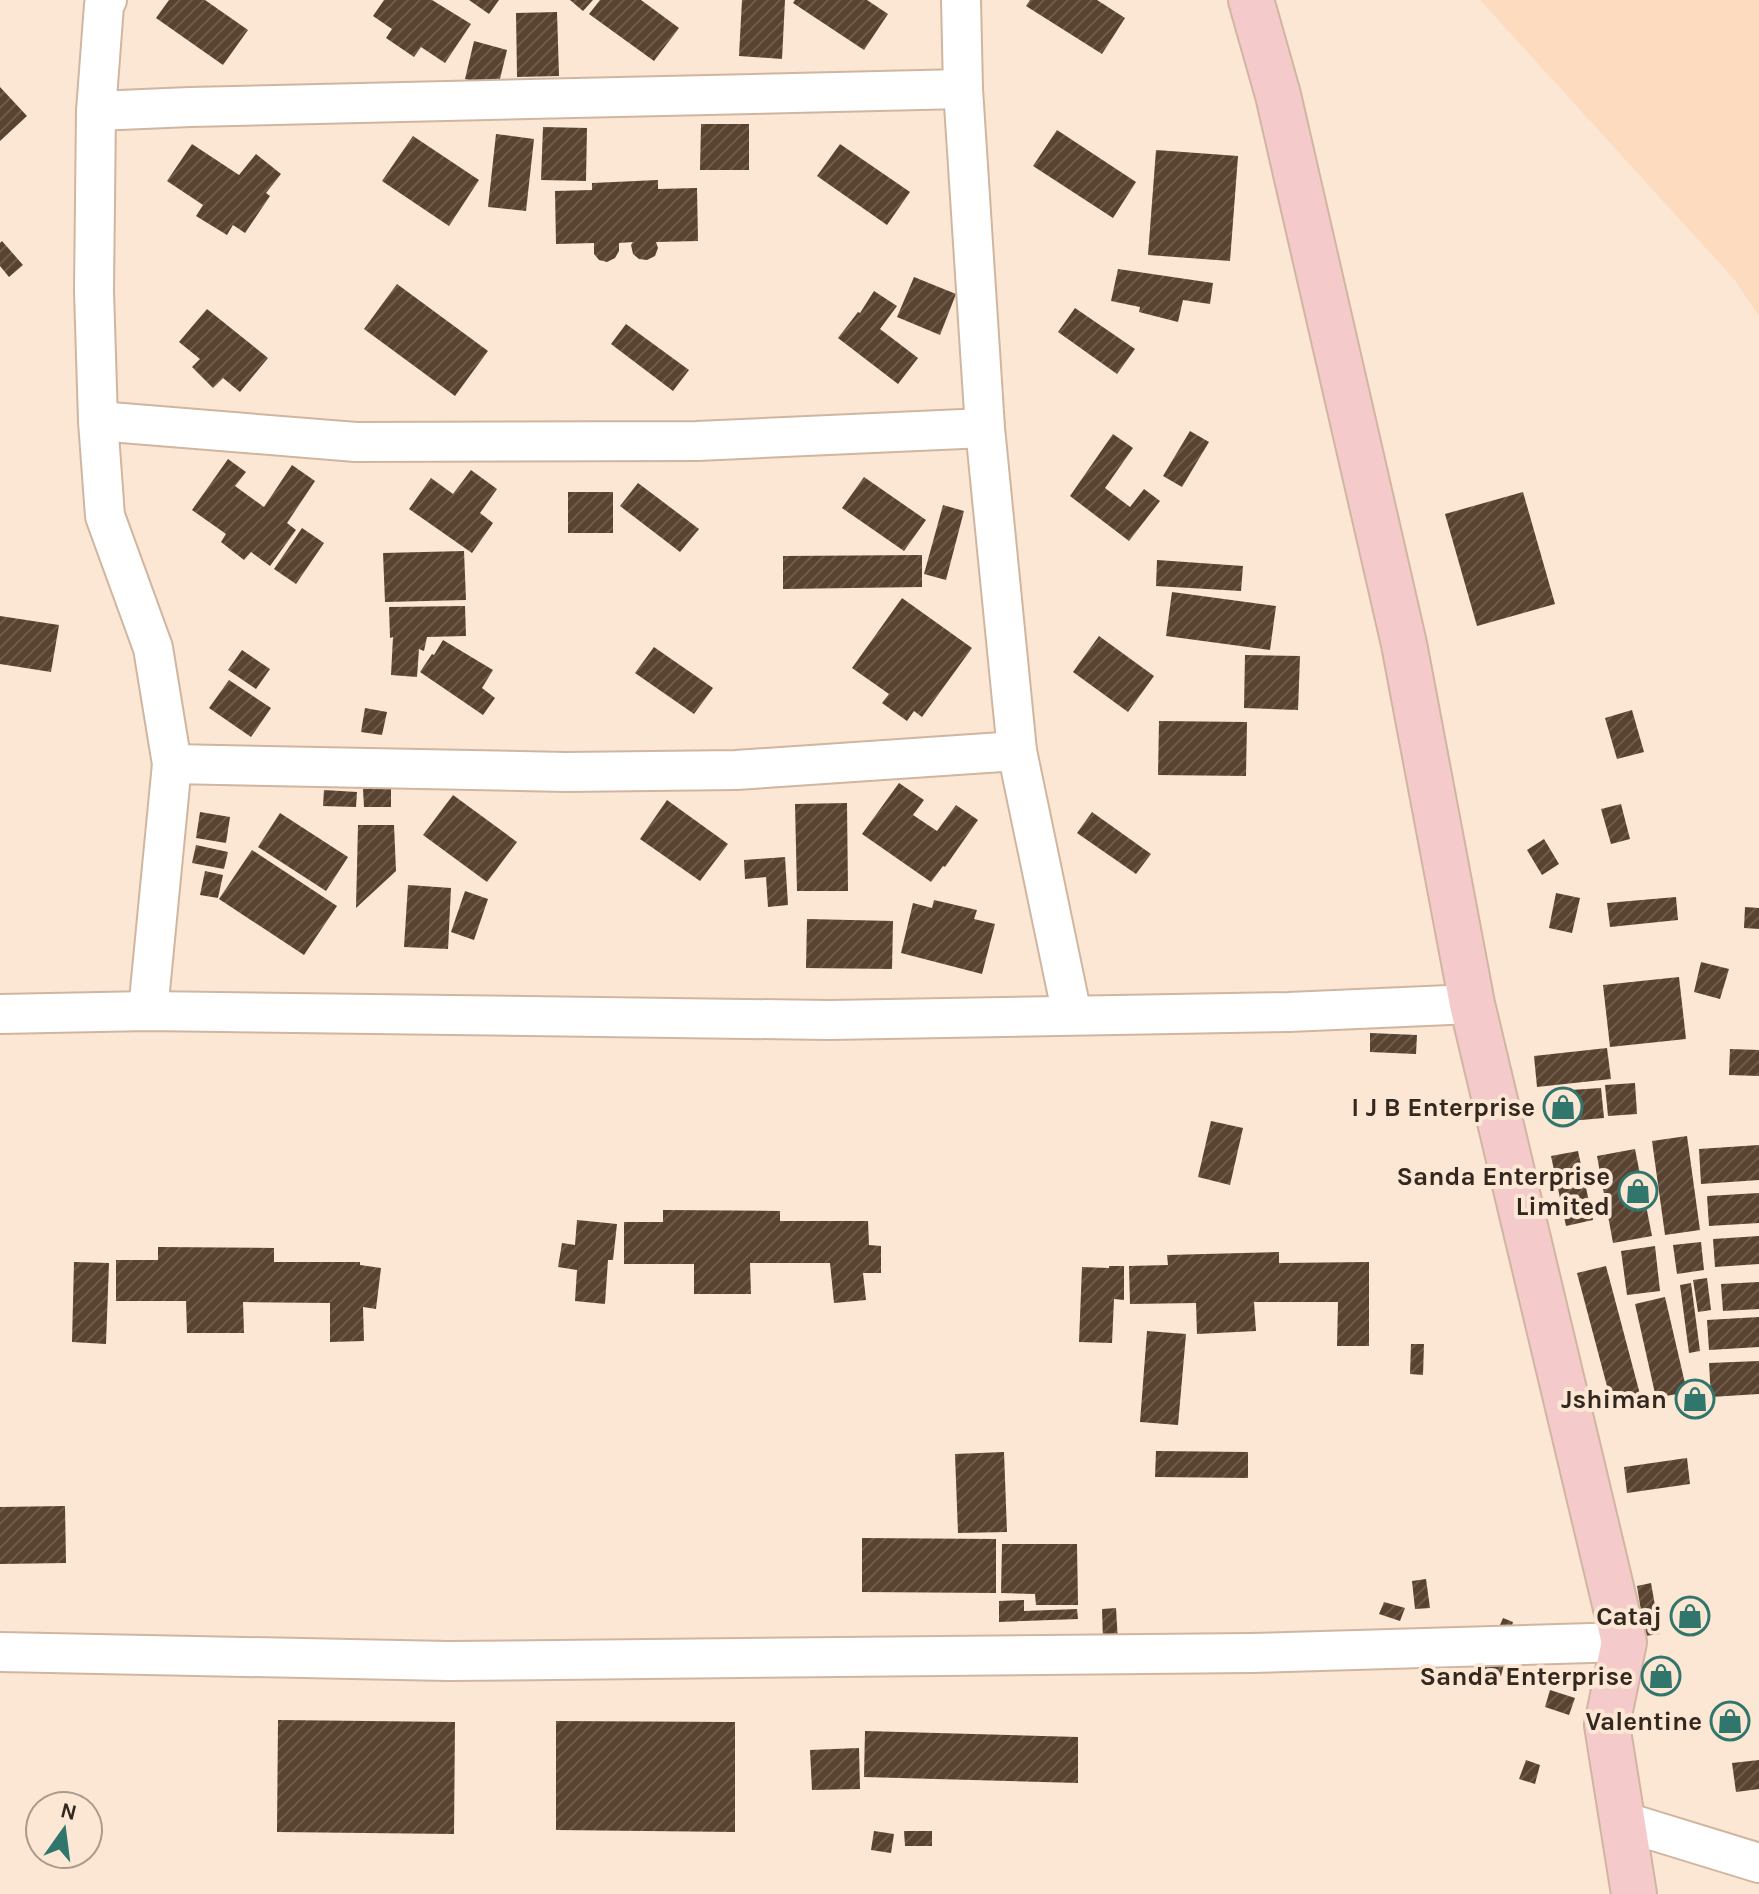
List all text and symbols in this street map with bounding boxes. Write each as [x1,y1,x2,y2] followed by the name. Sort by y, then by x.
[1542,1086,1584,1128] shop icon: I J B Enterprise
[1351,1092,1535,1123] place label: I J B Enterprise
[1396,1161,1610,1222] place label: Sanda Enterprise Limited
[1617,1170,1659,1212] shop icon: Sanda Enterprise Limited
[1674,1378,1716,1420] shop icon: Jshiman
[1561,1384,1667,1415] place label: Jshiman
[1669,1595,1711,1637] shop icon: Cataj
[1596,1601,1662,1632] place label: Cataj
[1640,1655,1682,1697] shop icon: Sanda Enterprise
[1419,1661,1633,1692] place label: Sanda Enterprise
[1709,1700,1751,1742] shop icon: Valentine
[1586,1706,1702,1737] place label: Valentine
[24,1790,104,1870] north arrow
[58,1797,79,1826] text: N

